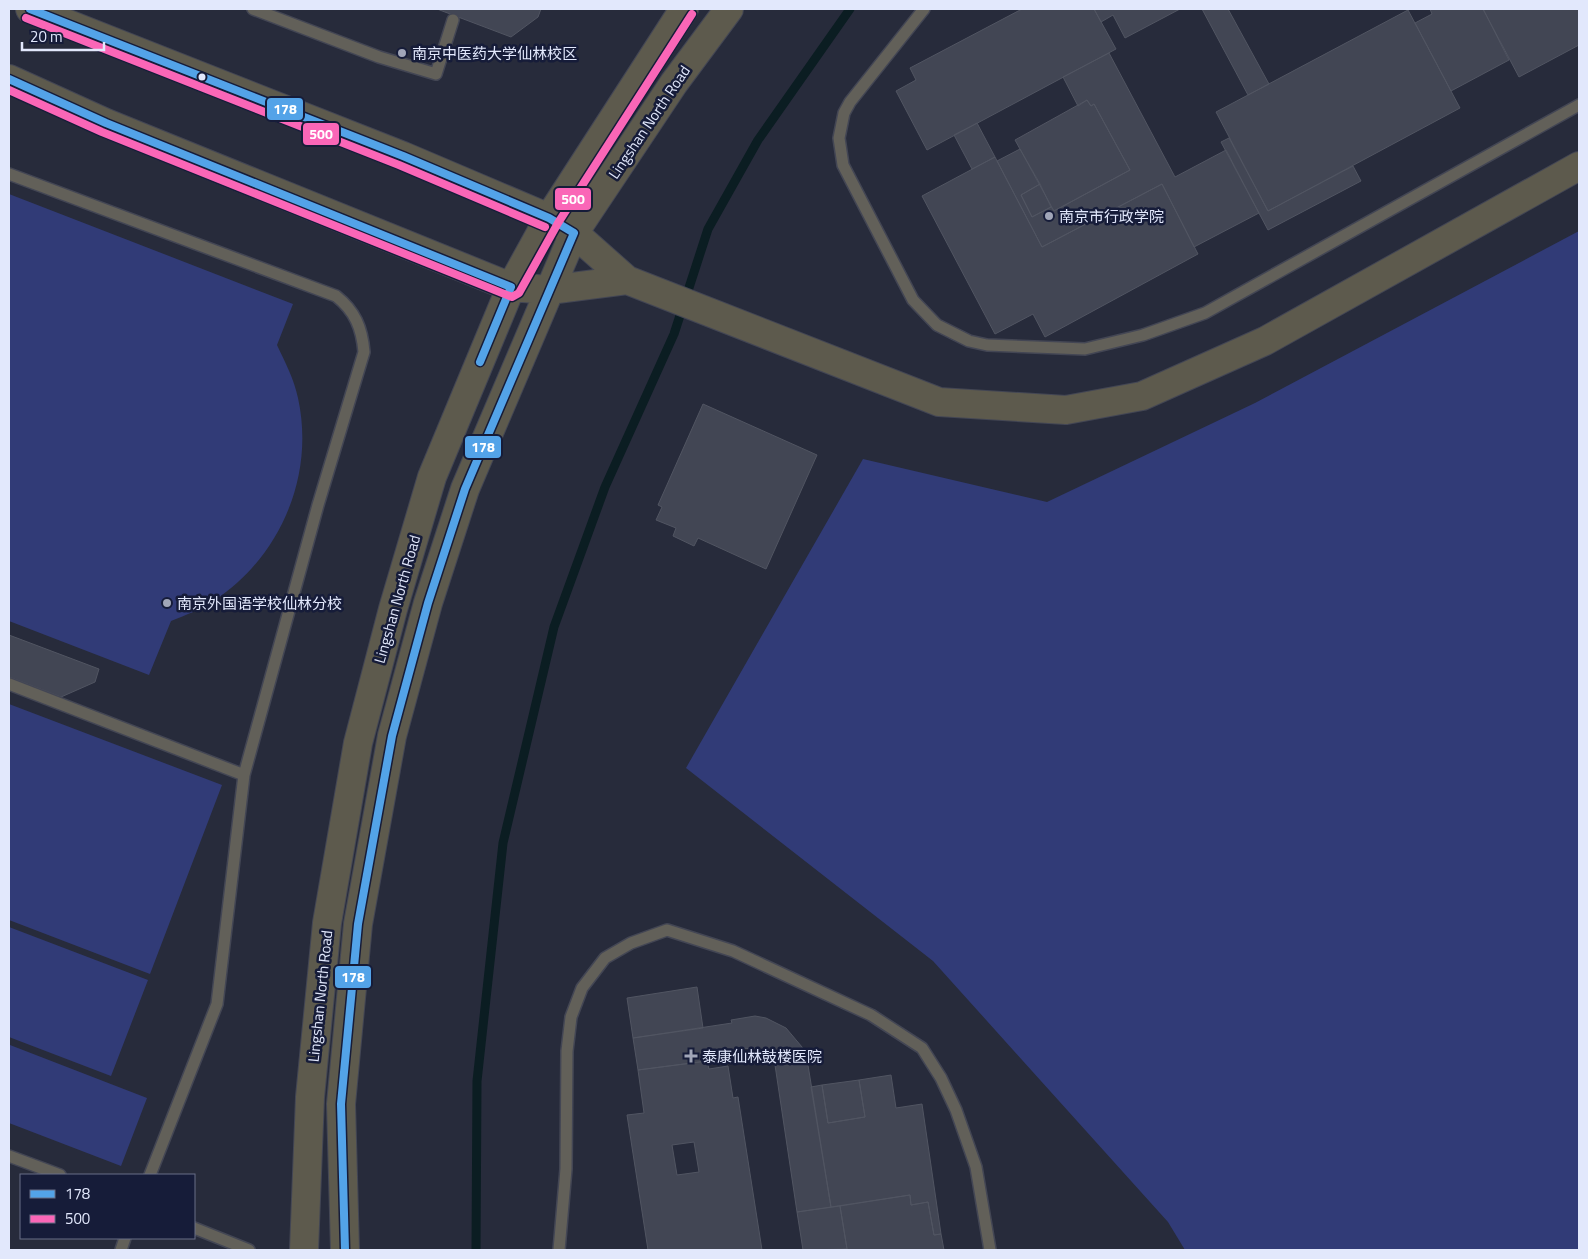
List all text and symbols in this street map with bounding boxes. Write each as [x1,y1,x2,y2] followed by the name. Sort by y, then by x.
[22,20,105,52] scale bar
[30,25,63,48] text: 20 m
[412,42,577,65] place label: 南京中医药大学仙林校区
[396,47,408,59] marker: 南京中医药大学仙林校区
[602,61,696,183] street label: Lingshan North Road
[197,72,207,82] unlabelled marker
[266,97,304,121] line badge: 178
[273,98,297,119] text: 178
[302,122,340,146] line badge: 500
[309,123,333,144] text: 500
[554,187,592,211] line badge: 500
[561,188,585,209] text: 500
[1059,205,1164,228] place label: 南京市行政学院
[1043,210,1055,222] marker: 南京市行政学院
[464,435,502,459] line badge: 178
[471,436,495,457] text: 178
[368,532,426,666] street label: Lingshan North Road
[177,592,342,615] place label: 南京外国语学校仙林分校
[161,597,173,609] marker: 南京外国语学校仙林分校
[302,929,338,1063] street label: Lingshan North Road
[334,965,372,989] line badge: 178
[341,966,365,987] text: 178
[702,1045,822,1068] place label: 泰康仙林鼓楼医院
[684,1049,698,1063] marker: 泰康仙林鼓楼医院
[20,1174,195,1239] legend
[65,1182,90,1205] text: 178
[65,1207,90,1230] text: 500

